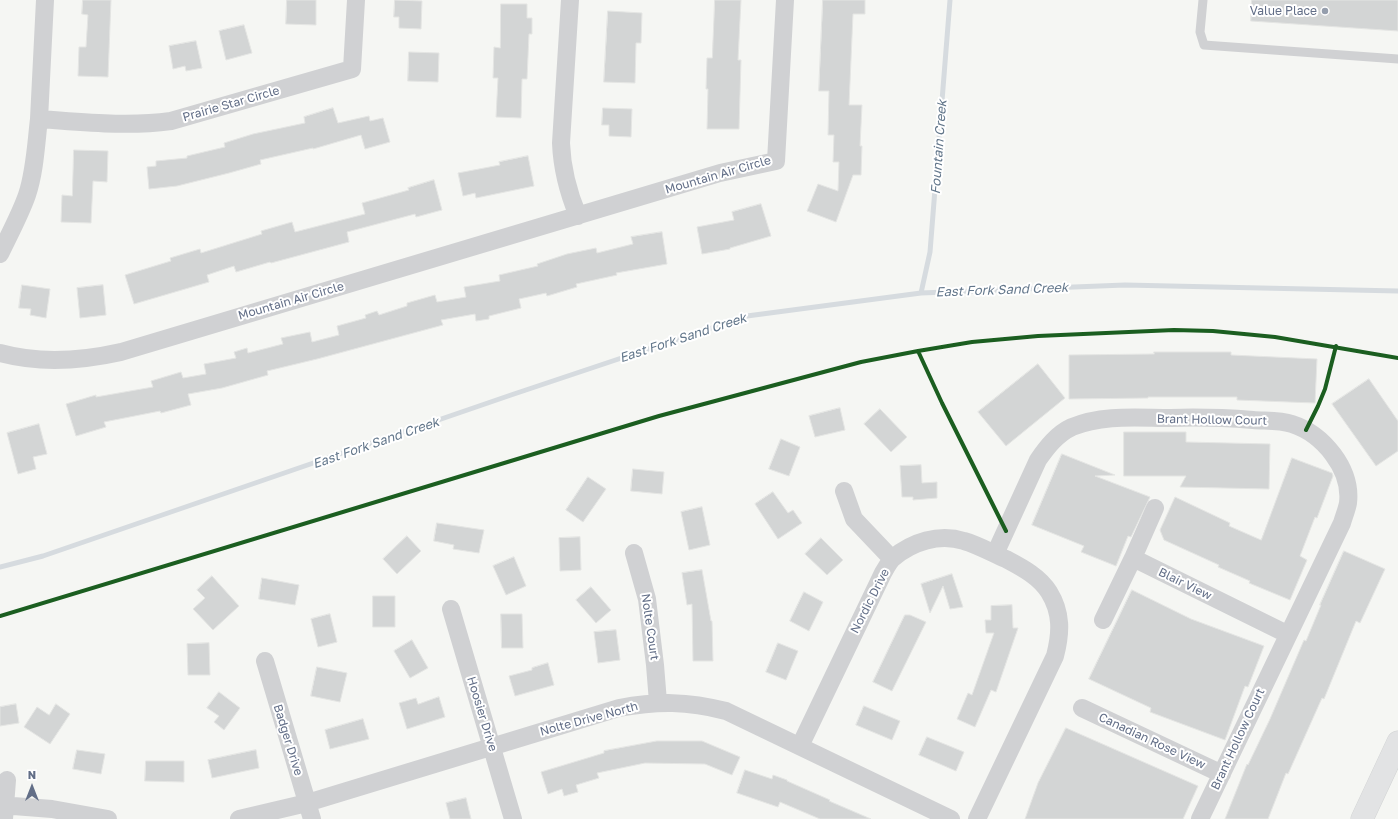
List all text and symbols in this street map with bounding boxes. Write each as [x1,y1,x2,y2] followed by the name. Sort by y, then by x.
[1250,4,1317,18] place label: Value Place
[1320,6,1330,16] marker: Value Place
[181,83,281,125] street label: Prairie Star Circle
[928,99,950,195] water label: Fountain Creek
[663,153,773,197] street label: Mountain Air Circle
[236,279,346,323] street label: Mountain Air Circle
[935,280,1069,300] water label: East Fork Sand Creek
[618,310,748,366] water label: East Fork Sand Creek
[1157,412,1267,428] street label: Brant Hollow Court
[311,414,441,472] water label: East Fork Sand Creek
[1156,565,1214,603] street label: Blair View
[848,566,892,636] street label: Nordic Drive
[638,593,662,661] street label: Nolte Court
[464,675,500,753] street label: Hoosier Drive
[1208,686,1268,792] street label: Brant Hollow Court
[538,699,640,739] street label: Nolte Drive North
[270,703,306,777] street label: Badger Drive
[1096,710,1208,772] street label: Canadian Rose View
[12,767,52,807] north arrow
[28,768,36,781] text: N

